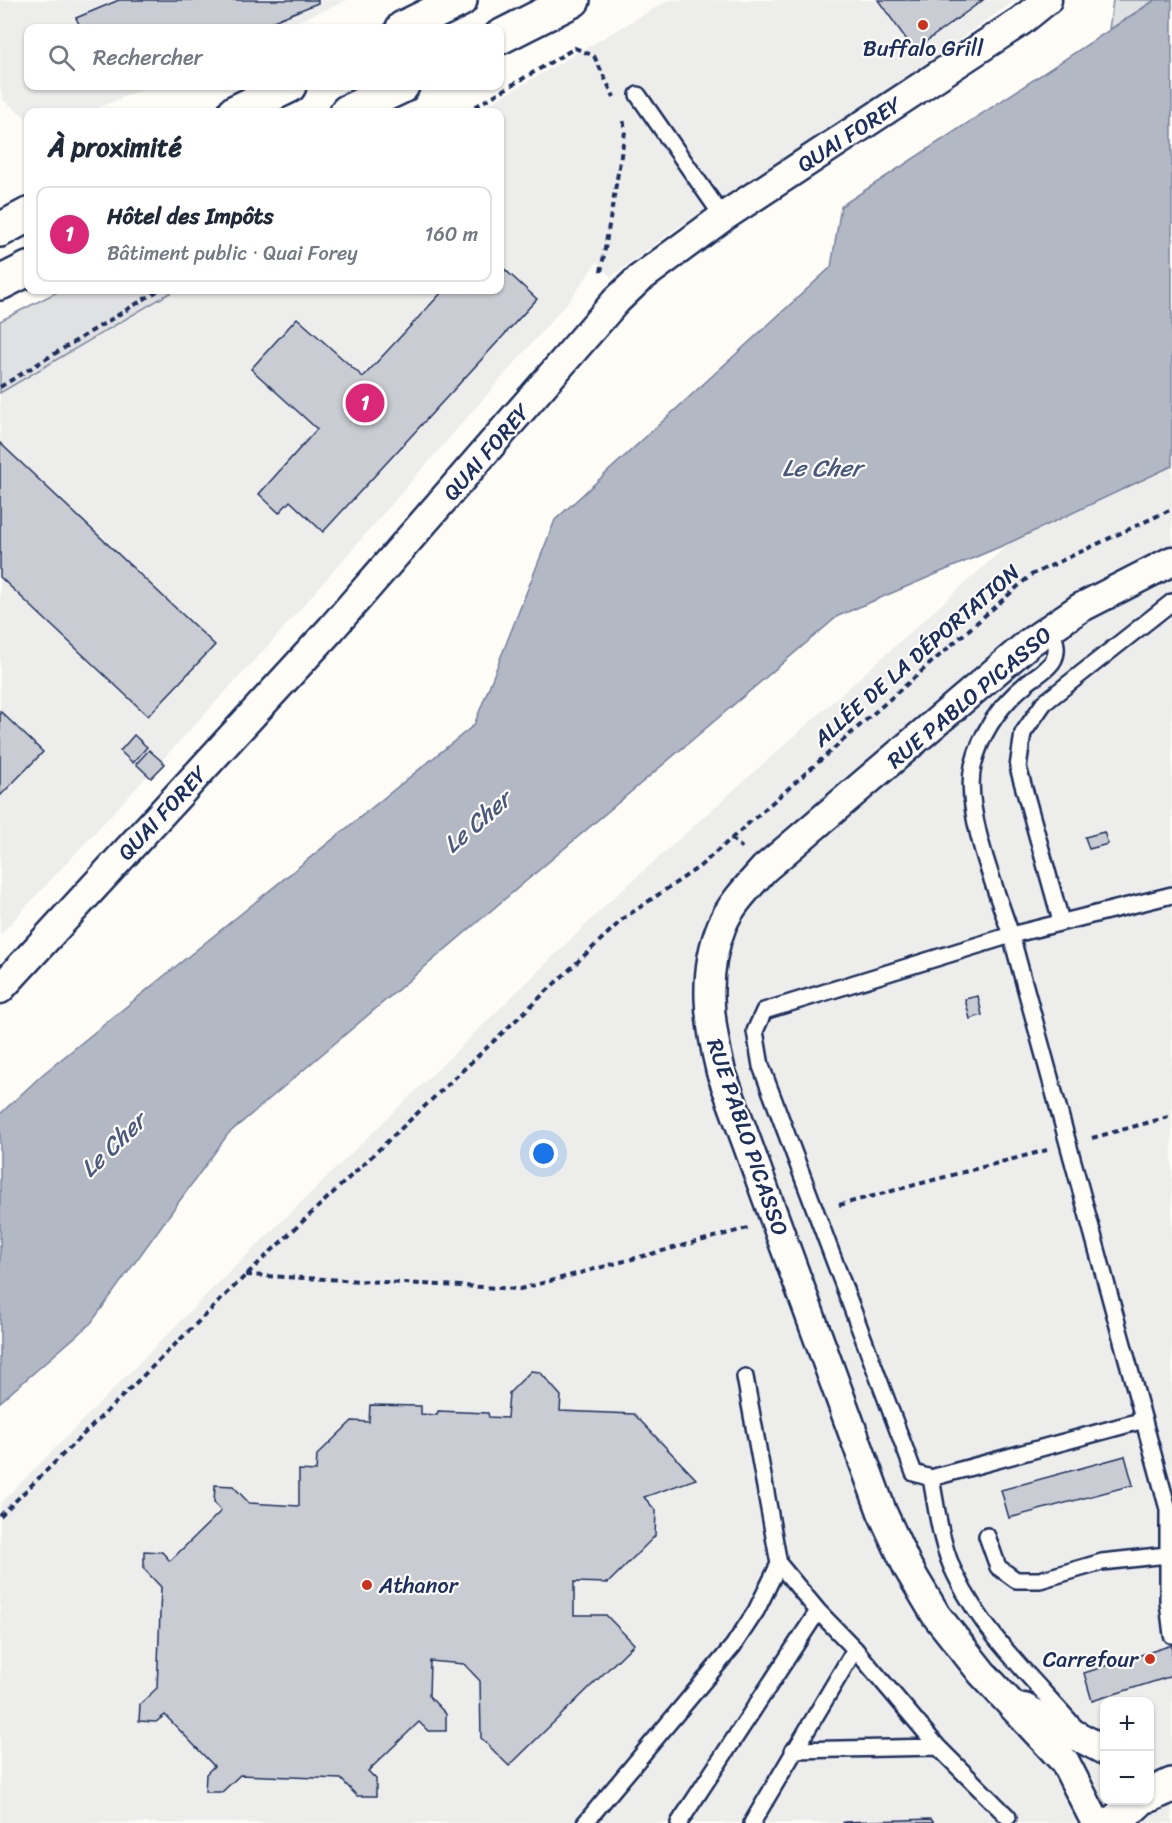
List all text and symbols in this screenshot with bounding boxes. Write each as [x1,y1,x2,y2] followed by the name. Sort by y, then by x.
[916,18,930,32] marker: Buffalo Grill
[24,24,504,90] search box
[863,29,984,68] place label: Buffalo Grill
[93,38,203,77] text: Rechercher
[45,41,78,74] icon: search
[789,85,911,183] street label: QUAI FOREY
[48,124,182,170] text: À proximité
[107,197,274,236] text: Hôtel des Impôts
[65,217,74,252] text: 1
[425,217,478,252] text: 160 m
[107,236,358,271] text: Bâtiment public · Quai Forey
[346,380,385,426] pin: 1
[433,394,541,510] street label: QUAI FOREY
[782,447,866,489] water label: Le Cher
[803,554,1029,757] street label: ALLÉE DE LA DÉPORTATION
[878,616,1061,779] street label: RUE PABLO PICASSO
[108,755,218,870] street label: QUAI FOREY
[433,777,524,864] water label: Le Cher
[696,1033,800,1241] street label: RUE PABLO PICASSO
[70,1099,159,1188] water label: Le Cher
[529,1139,558,1168] your location
[378,1566,460,1605] place label: Athanor
[360,1578,374,1592] marker: Athanor
[1043,1640,1140,1679] place label: Carrefour
[1143,1652,1157,1666] marker: Carrefour
[1100,1697,1154,1805] map controls
[1100,1697,1154,1751] button: +
[1100,1751,1154,1805] button: −

